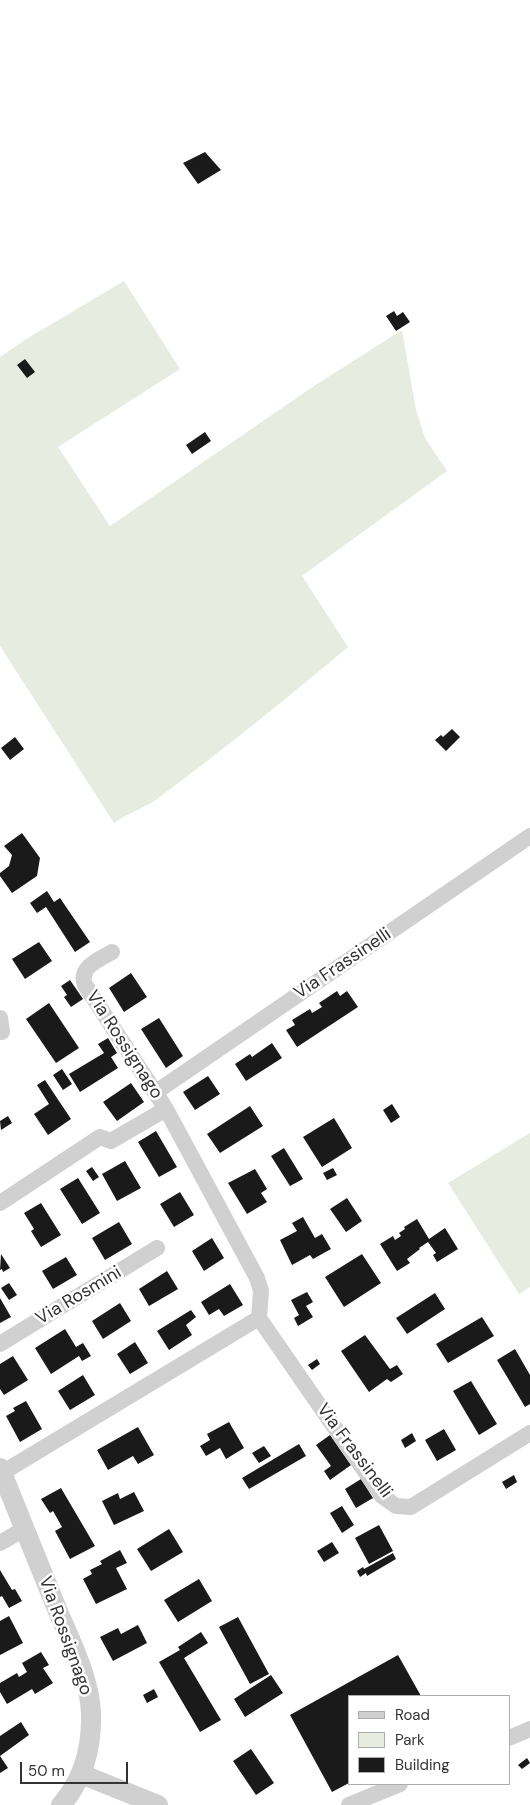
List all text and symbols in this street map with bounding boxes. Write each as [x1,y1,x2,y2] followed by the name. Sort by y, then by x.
[290,924,396,1004] street label: Via Frassinelli
[81,987,167,1103] street label: Via Rossignago
[32,1262,126,1330] street label: Via Rosmini
[312,1400,396,1502] street label: Via Frassinelli
[34,1574,96,1698] street label: Via Rossignago
[348,1695,510,1785] legend
[395,1705,430,1725] text: Road
[395,1730,425,1750] text: Park
[22,1752,130,1784] scale bar
[395,1755,450,1775] text: Building
[28,1761,65,1781] text: 50 m

